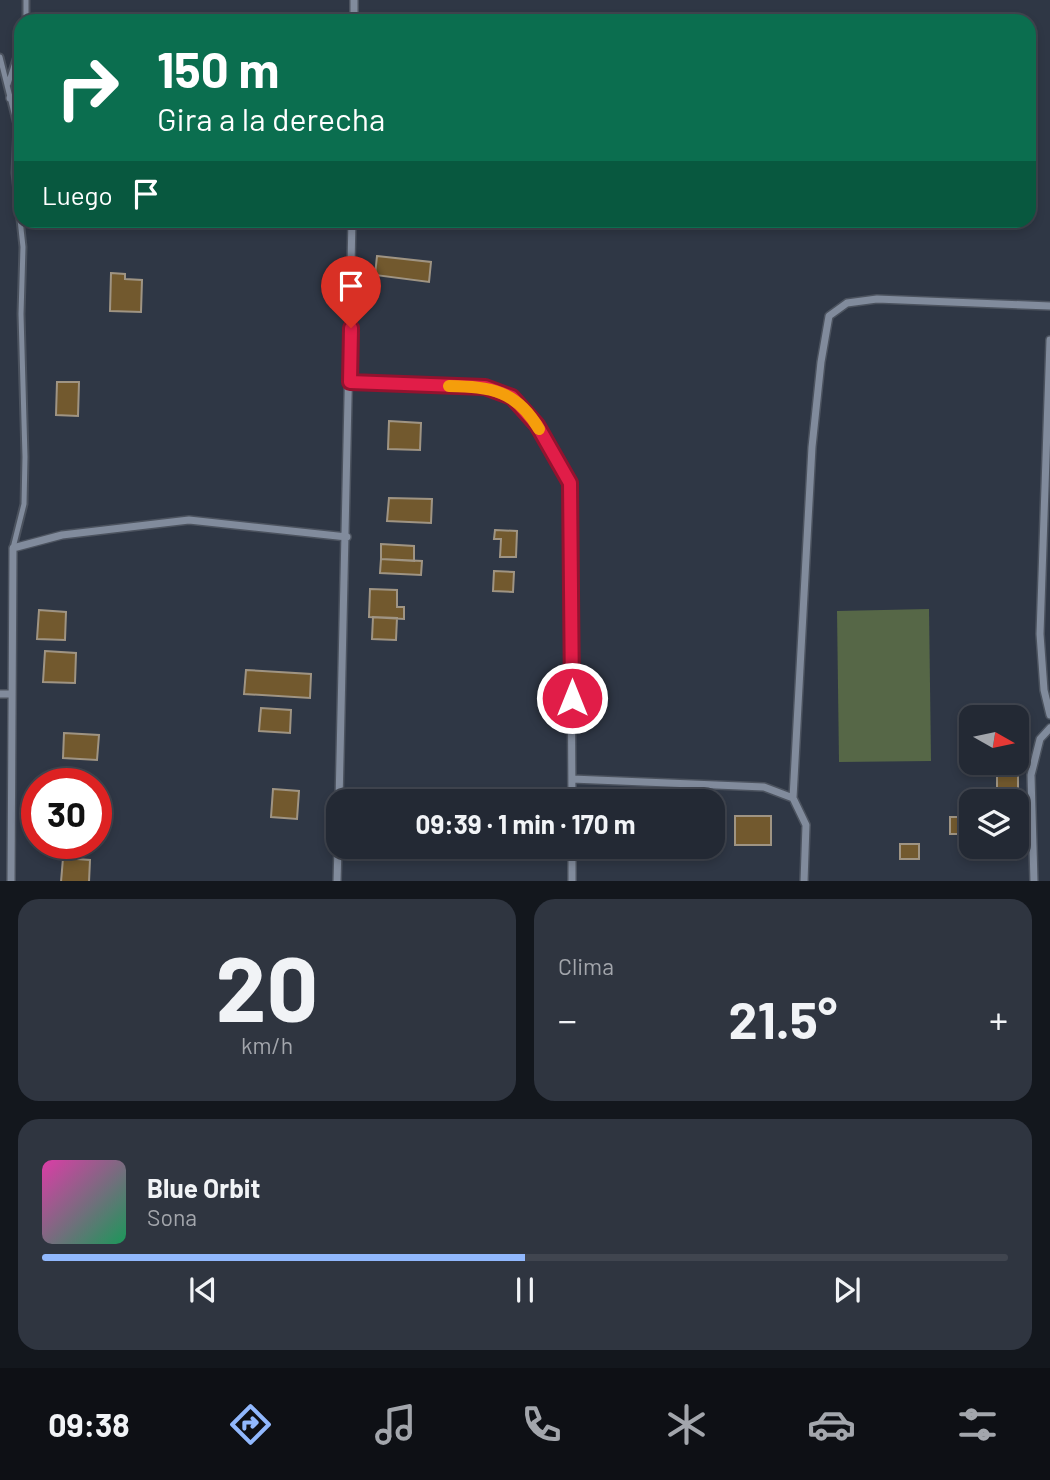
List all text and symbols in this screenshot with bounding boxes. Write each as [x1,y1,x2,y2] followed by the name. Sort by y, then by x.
[157,39,279,98] text: 150 m
[42,42,133,133] icon: right
[157,99,385,137] text: Gira a la derecha
[127,175,165,213] icon: arrive
[42,179,113,210] text: Luego
[321,256,381,328] pin
[332,267,370,305] icon: arrive
[535,661,609,735] position arrow
[959,705,1029,775] north arrow
[959,705,1029,859] map controls
[21,768,112,859] speed limit sign: 30
[959,789,1029,859] button: layers
[416,808,635,839] text: 09:39 · 1 min · 170 m
[216,931,318,1040] text: 20
[558,952,614,980] text: Clima
[729,987,837,1049] text: 21.5°
[558,996,577,1042] text: −
[989,996,1008,1042] text: +
[241,1031,293,1059] text: km/h
[147,1172,260,1203] text: Blue Orbit
[147,1203,197,1231] text: Sona
[184,1271,222,1309] icon: previous
[506,1271,544,1309] icon: pause
[828,1271,866,1309] icon: next
[226,1400,275,1449] icon: directions
[371,1400,420,1449] icon: music
[517,1400,566,1449] icon: phone
[662,1400,711,1449] icon: climate
[807,1400,856,1449] icon: car
[953,1400,1002,1449] icon: filters
[48,1405,130,1443] text: 09:38

